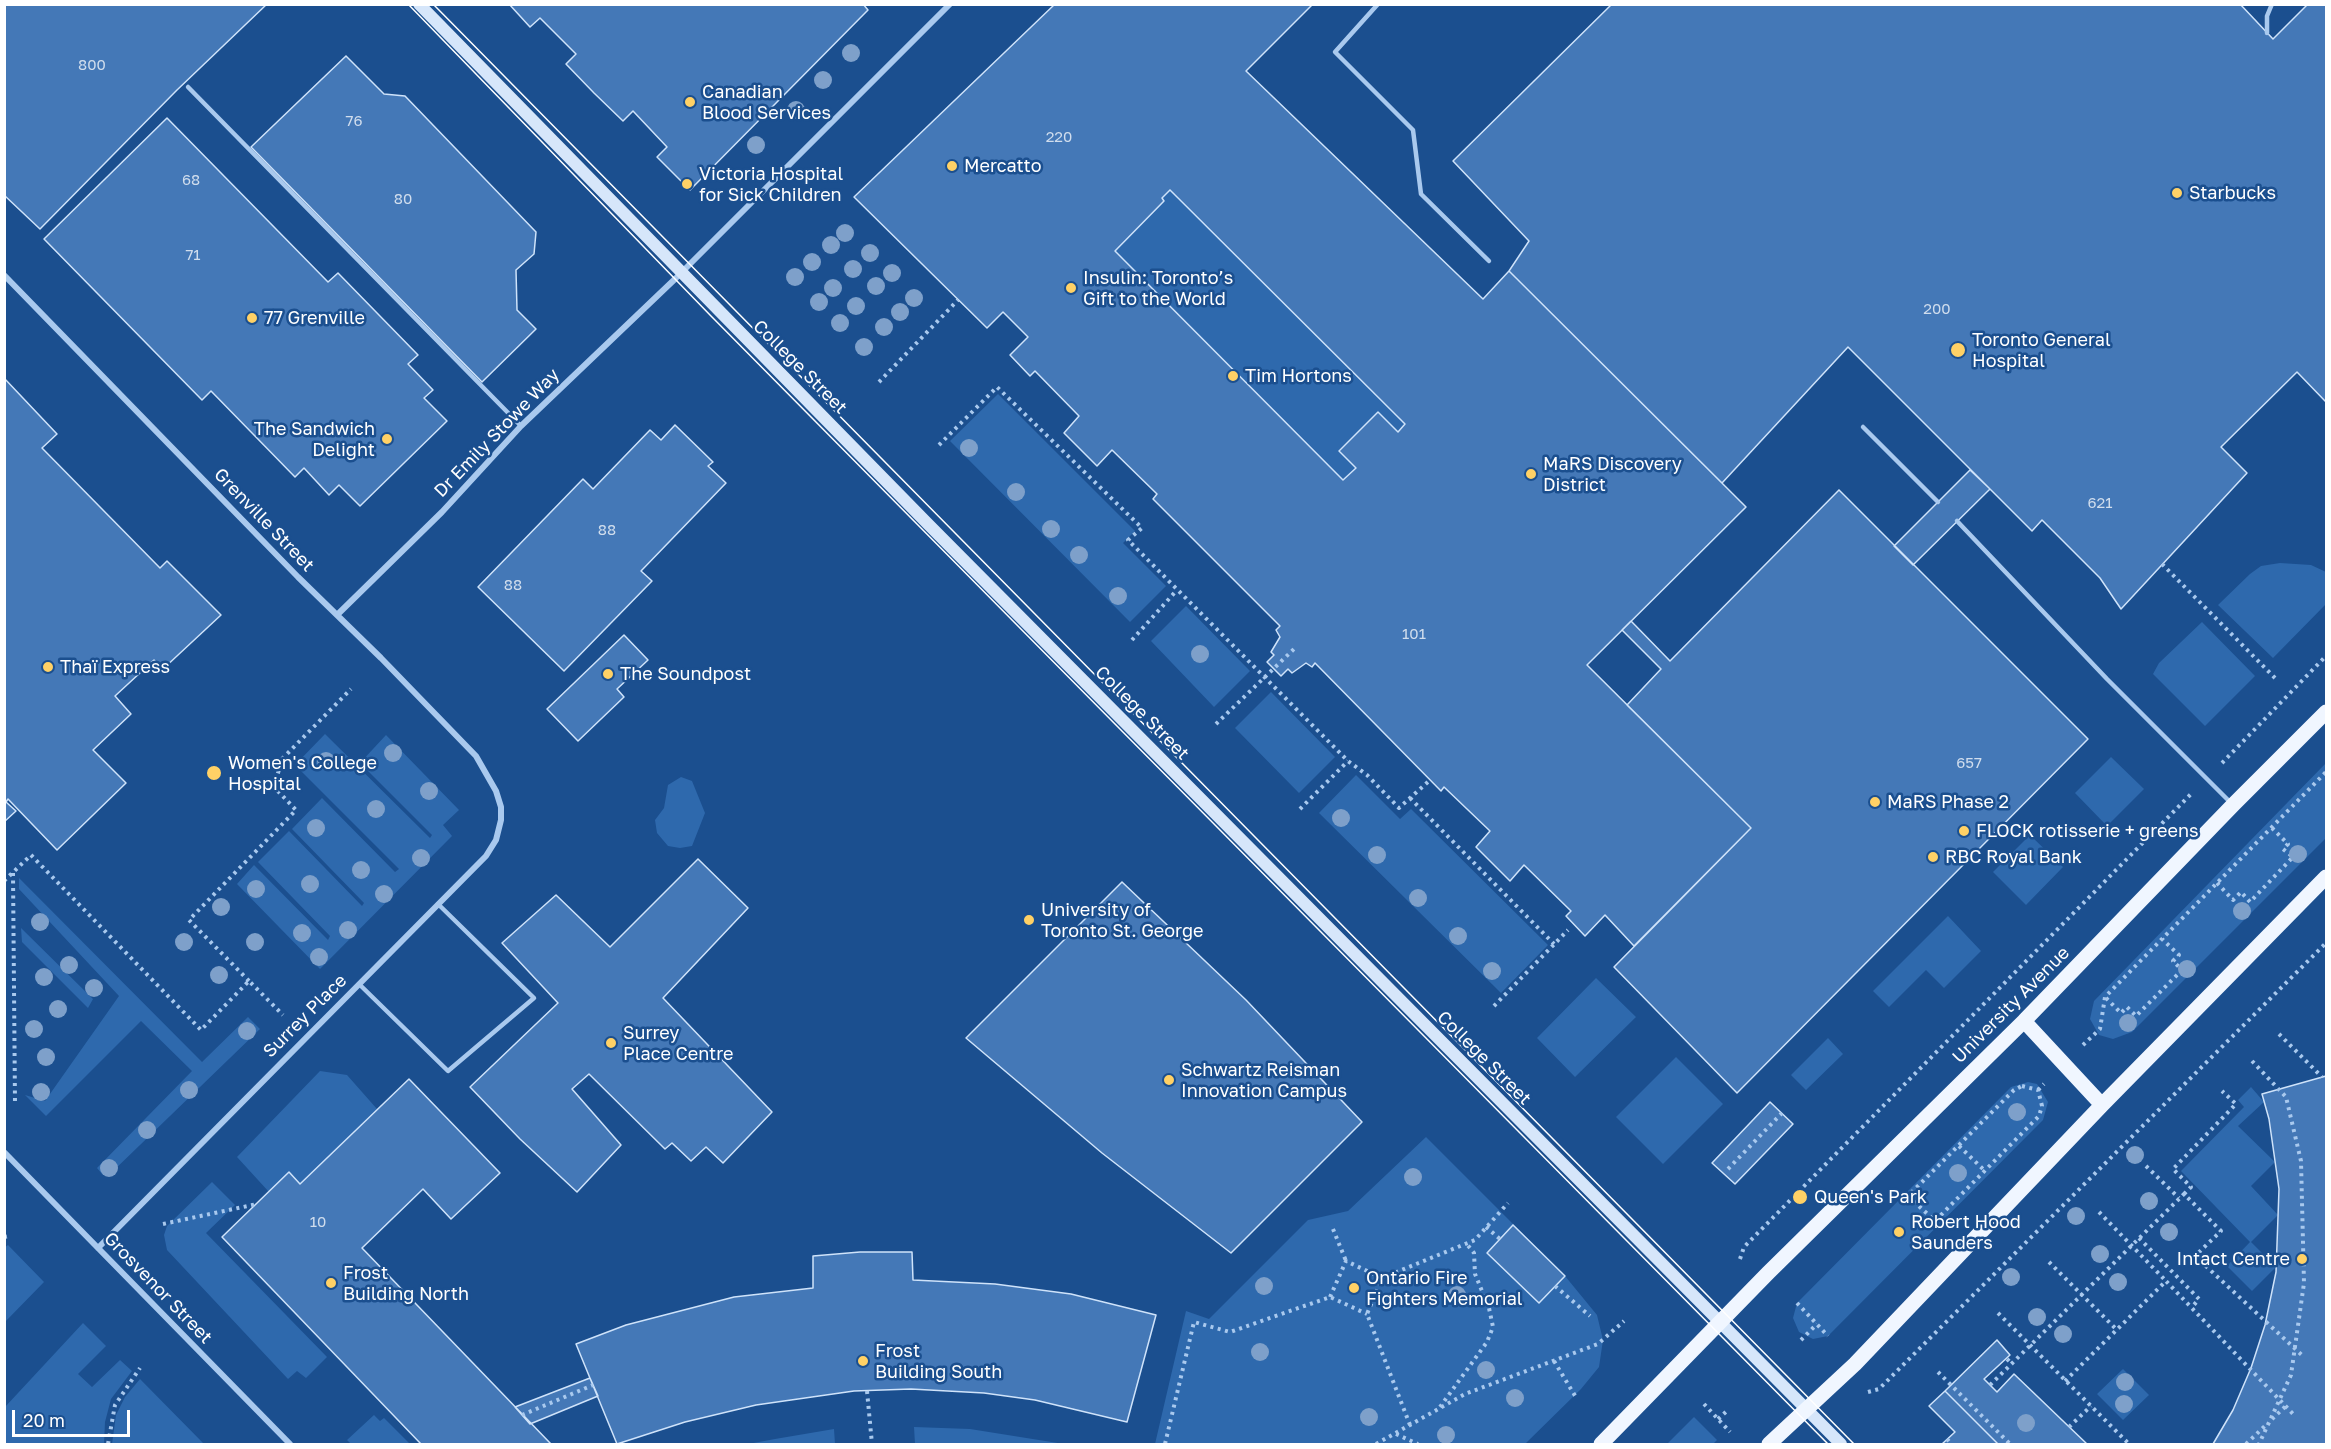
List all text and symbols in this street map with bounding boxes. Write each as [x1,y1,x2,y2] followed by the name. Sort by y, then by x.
[78,56,106,74] house number: 800
[702,81,831,124] place label: Canadian Blood Services
[683,95,697,109] marker: Canadian Blood Services
[345,112,363,130] house number: 76
[1046,128,1072,146] house number: 220
[964,155,1042,177] place label: Mercatto
[945,159,959,173] marker: Mercatto
[699,163,843,206] place label: Victoria Hospital for Sick Children
[182,171,200,189] house number: 68
[680,177,694,191] marker: Victoria Hospital for Sick Children
[2189,182,2276,204] place label: Starbucks
[2170,186,2184,200] marker: Starbucks
[394,190,412,208] house number: 80
[185,246,201,264] house number: 71
[1083,267,1233,310] place label: Insulin: Toronto’s Gift to the World
[1064,281,1078,295] marker: Insulin: Toronto’s Gift to the World
[1923,300,1951,318] house number: 200
[264,307,365,329] place label: 77 Grenville
[245,311,259,325] marker: 77 Grenville
[748,315,852,419] street label: College Street
[1972,329,2111,372] place label: Toronto General Hospital
[1949,341,1967,359] marker: Toronto General Hospital
[430,364,564,502] street label: Dr Emily Stowe Way
[1245,365,1352,387] place label: Tim Hortons
[1226,369,1240,383] marker: Tim Hortons
[254,418,375,460] place label: The Sandwich Delight
[380,432,394,446] marker: The Sandwich Delight
[1543,453,1682,496] place label: MaRS Discovery District
[209,464,319,576] street label: Grenville Street
[1524,467,1538,481] marker: MaRS Discovery District
[2087,494,2113,512] house number: 621
[598,521,616,539] house number: 88
[504,576,522,594] house number: 88
[1402,625,1426,643] house number: 101
[60,656,170,678] place label: Thaï Express
[41,660,55,674] marker: Thaï Express
[1090,661,1194,765] street label: College Street
[620,663,751,685] place label: The Soundpost
[601,667,615,681] marker: The Soundpost
[228,752,377,795] place label: Women's College Hospital
[1956,754,1982,772] house number: 657
[205,764,223,782] marker: Women's College Hospital
[1887,791,2009,813] place label: MaRS Phase 2
[1868,795,1882,809] marker: MaRS Phase 2
[1976,820,2198,842] place label: FLOCK rotisserie + greens
[1957,824,1971,838] marker: FLOCK rotisserie + greens
[1945,846,2082,868] place label: RBC Royal Bank
[1926,850,1940,864] marker: RBC Royal Bank
[1041,899,1203,942] place label: University of Toronto St. George
[1022,913,1036,927] marker: University of Toronto St. George
[1948,942,2074,1068] street label: University Avenue
[259,970,351,1062] street label: Surrey Place
[1432,1006,1536,1110] street label: College Street
[623,1022,734,1064] place label: Surrey Place Centre
[604,1036,618,1050] marker: Surrey Place Centre
[1181,1059,1347,1102] place label: Schwartz Reisman Innovation Campus
[1162,1073,1176,1087] marker: Schwartz Reisman Innovation Campus
[1814,1186,1927,1208] place label: Queen's Park
[1791,1188,1809,1206] marker: Queen's Park
[1911,1211,2021,1254] place label: Robert Hood Saunders
[310,1213,326,1231] house number: 10
[1892,1225,1906,1239] marker: Robert Hood Saunders
[99,1228,217,1348] street label: Grosvenor Street
[2177,1248,2290,1270] place label: Intact Centre
[2295,1252,2309,1266] marker: Intact Centre
[343,1262,469,1304] place label: Frost Building North
[1366,1267,1523,1310] place label: Ontario Fire Fighters Memorial
[324,1276,338,1290] marker: Frost Building North
[1347,1281,1361,1295] marker: Ontario Fire Fighters Memorial
[875,1340,1002,1382] place label: Frost Building South
[856,1354,870,1368] marker: Frost Building South
[15,1398,134,1436] scale bar
[23,1409,65,1431] text: 20 m

